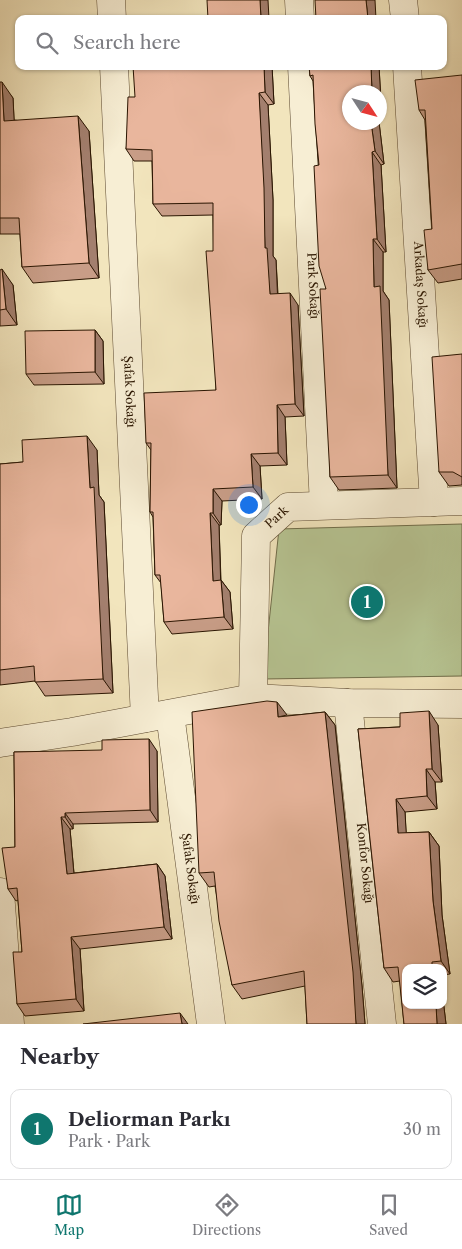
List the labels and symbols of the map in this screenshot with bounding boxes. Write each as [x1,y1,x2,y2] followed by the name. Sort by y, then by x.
[342,85,387,130] north arrow
[411,240,431,329] street label: Arkadaş Sokağı
[304,252,323,320] street label: Park Sokağı
[121,356,139,428] street label: Şafak Sokağı
[236,492,262,518] your location
[262,502,292,531] street label: Park
[351,583,383,621] pin: 1
[354,822,377,904] street label: Konfor Sokağı
[179,832,203,905] street label: Şafak Sokağı

